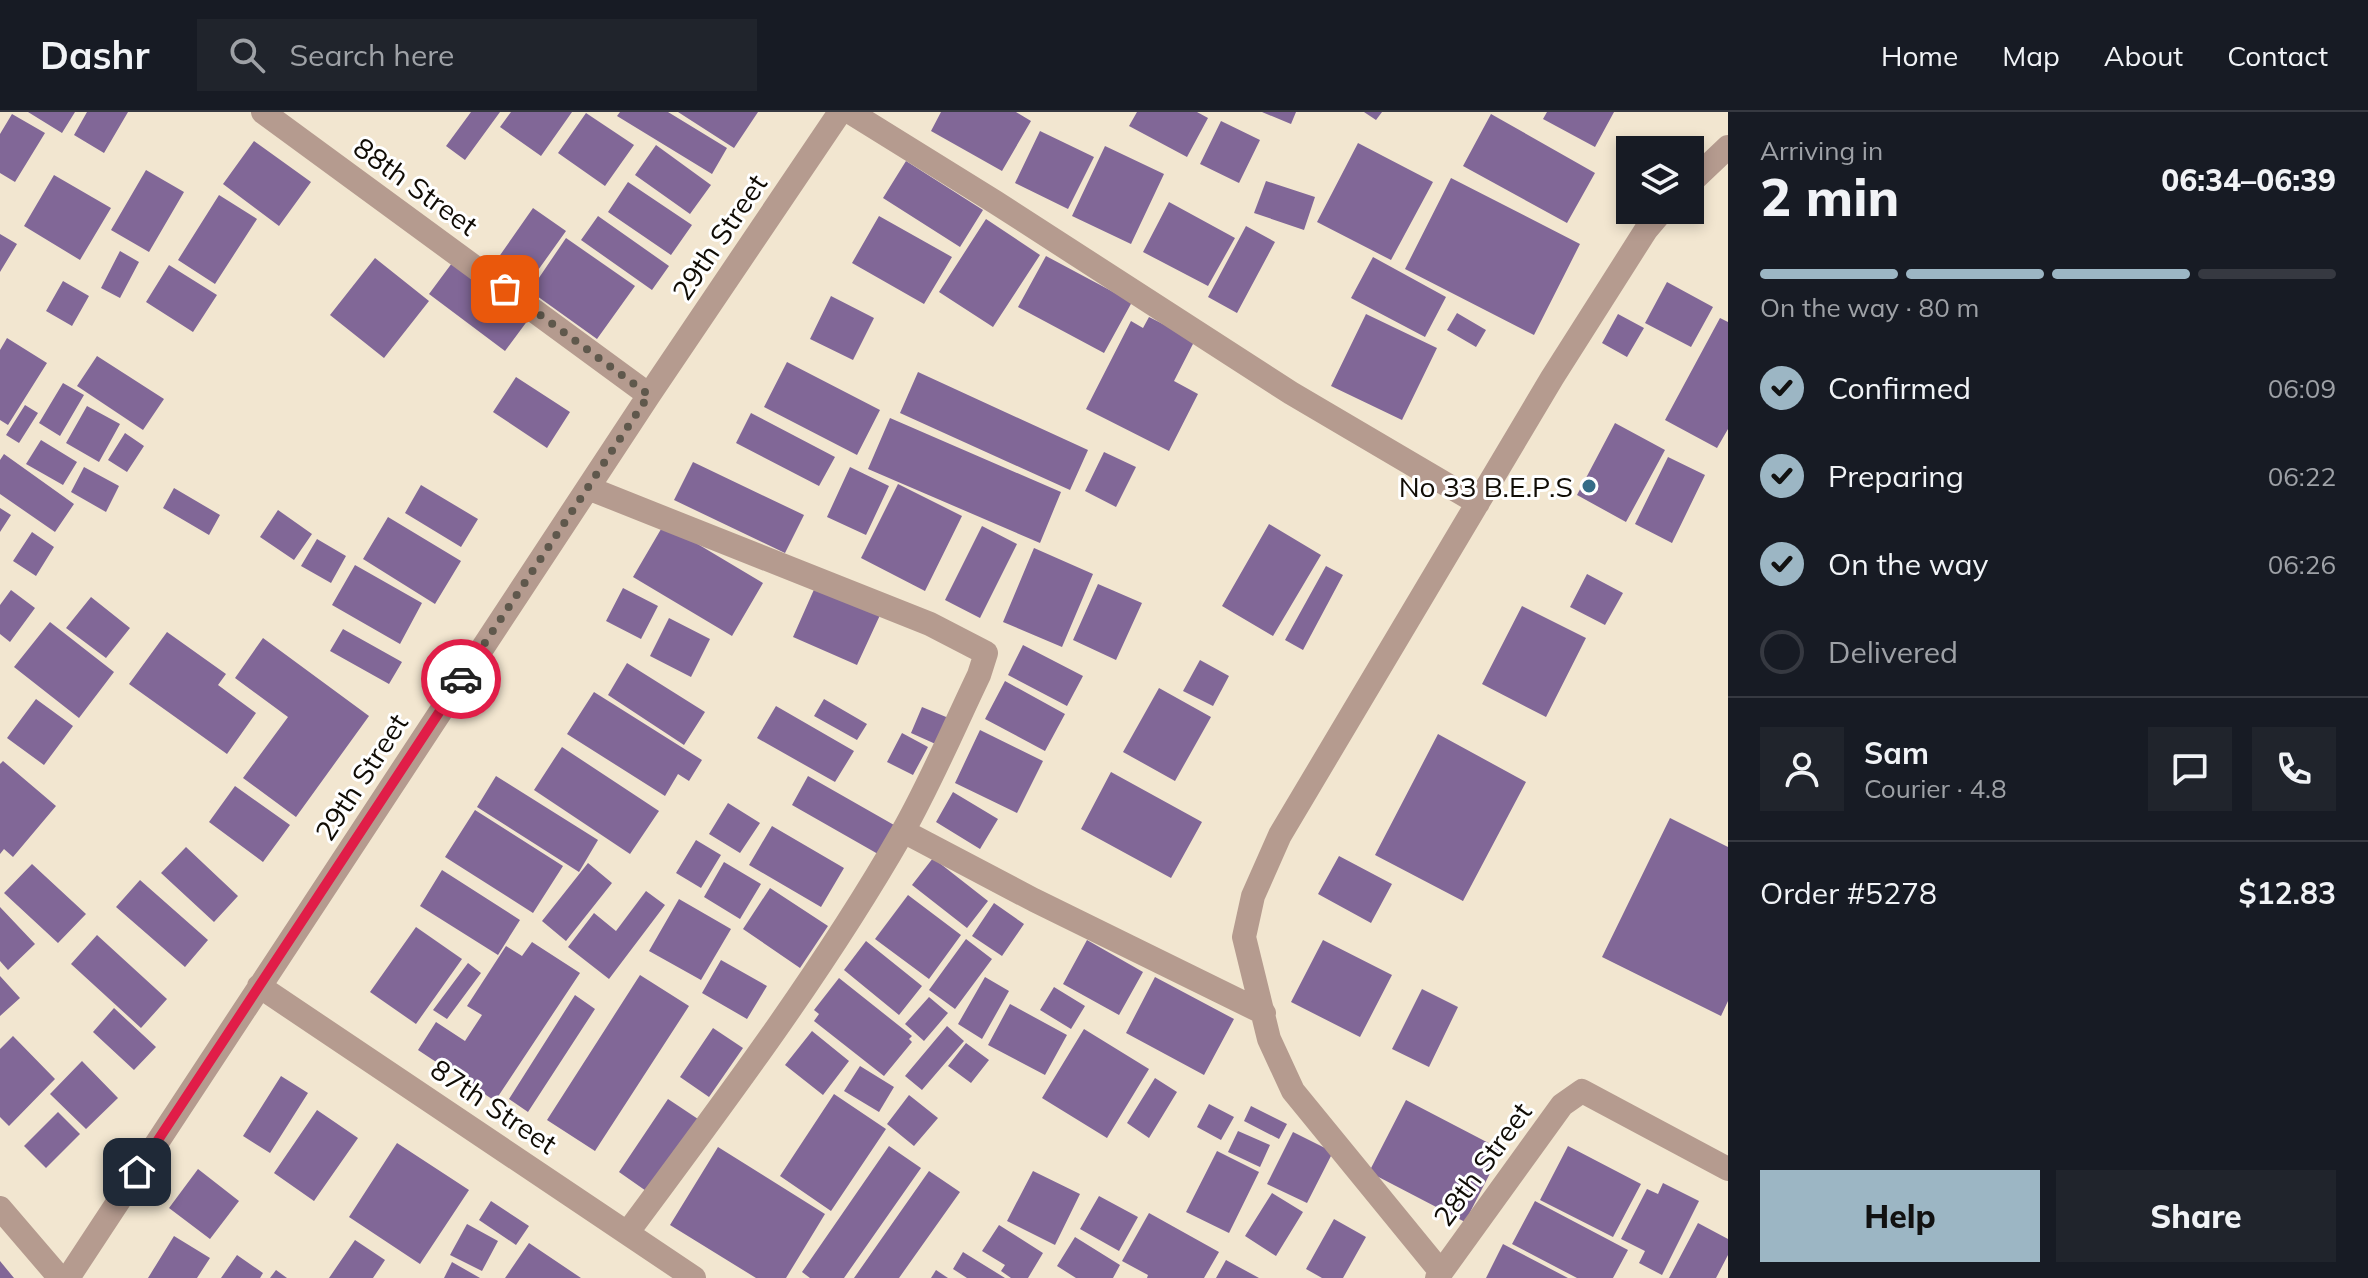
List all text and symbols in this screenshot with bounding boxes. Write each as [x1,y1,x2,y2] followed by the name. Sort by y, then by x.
[197,19,757,91] search box
[40,31,149,79] text: Dashr
[225,33,269,77] icon: search
[289,36,454,74] text: Search here
[1881,38,1958,73] text: Home
[2002,38,2060,73] text: Map
[2104,38,2183,73] text: About
[2227,38,2328,73] text: Contact
[347,129,485,243] street label: 88th Street
[1760,134,1883,167] text: Arriving in
[1616,136,1704,224] map controls
[1616,136,1704,224] button: layers
[2161,161,2336,199] text: 06:34–06:39
[1760,164,1899,229] text: 2 min
[664,167,774,307] street label: 29th Street
[471,255,539,323] pin
[483,267,527,311] icon: bag
[1760,291,1979,324] text: On the way · 80 m
[1760,366,1804,410] icon: check
[1828,369,1971,407] text: Confirmed
[2268,372,2336,405] text: 06:09
[1760,454,1804,498] icon: check
[1828,457,1964,495] text: Preparing
[2268,460,2336,493] text: 06:22
[1399,469,1573,504] place label: No 33 B.E.P.S
[1580,477,1598,495] marker: No 33 B.E.P.S
[1760,542,1804,586] icon: check
[1828,545,1988,583] text: On the way
[2268,548,2336,581] text: 06:26
[1828,633,1958,671] text: Delivered
[421,639,501,719] courier
[439,657,483,701] icon: car
[307,707,415,847] street label: 29th Street
[1760,727,1844,811] button: person
[2148,727,2232,811] button: chat
[2252,727,2336,811] button: phone
[1864,734,1929,772] text: Sam
[1864,772,2007,805] text: Courier · 4.8
[1760,874,1937,912] text: Order #5278
[2239,874,2336,912] text: $12.83
[424,1051,564,1161] street label: 87th Street
[1425,1095,1539,1233] street label: 28th Street
[103,1138,171,1206] pin
[115,1150,159,1194] icon: home
[1760,1170,2040,1262] button: Help
[2056,1170,2336,1262] button: Share

